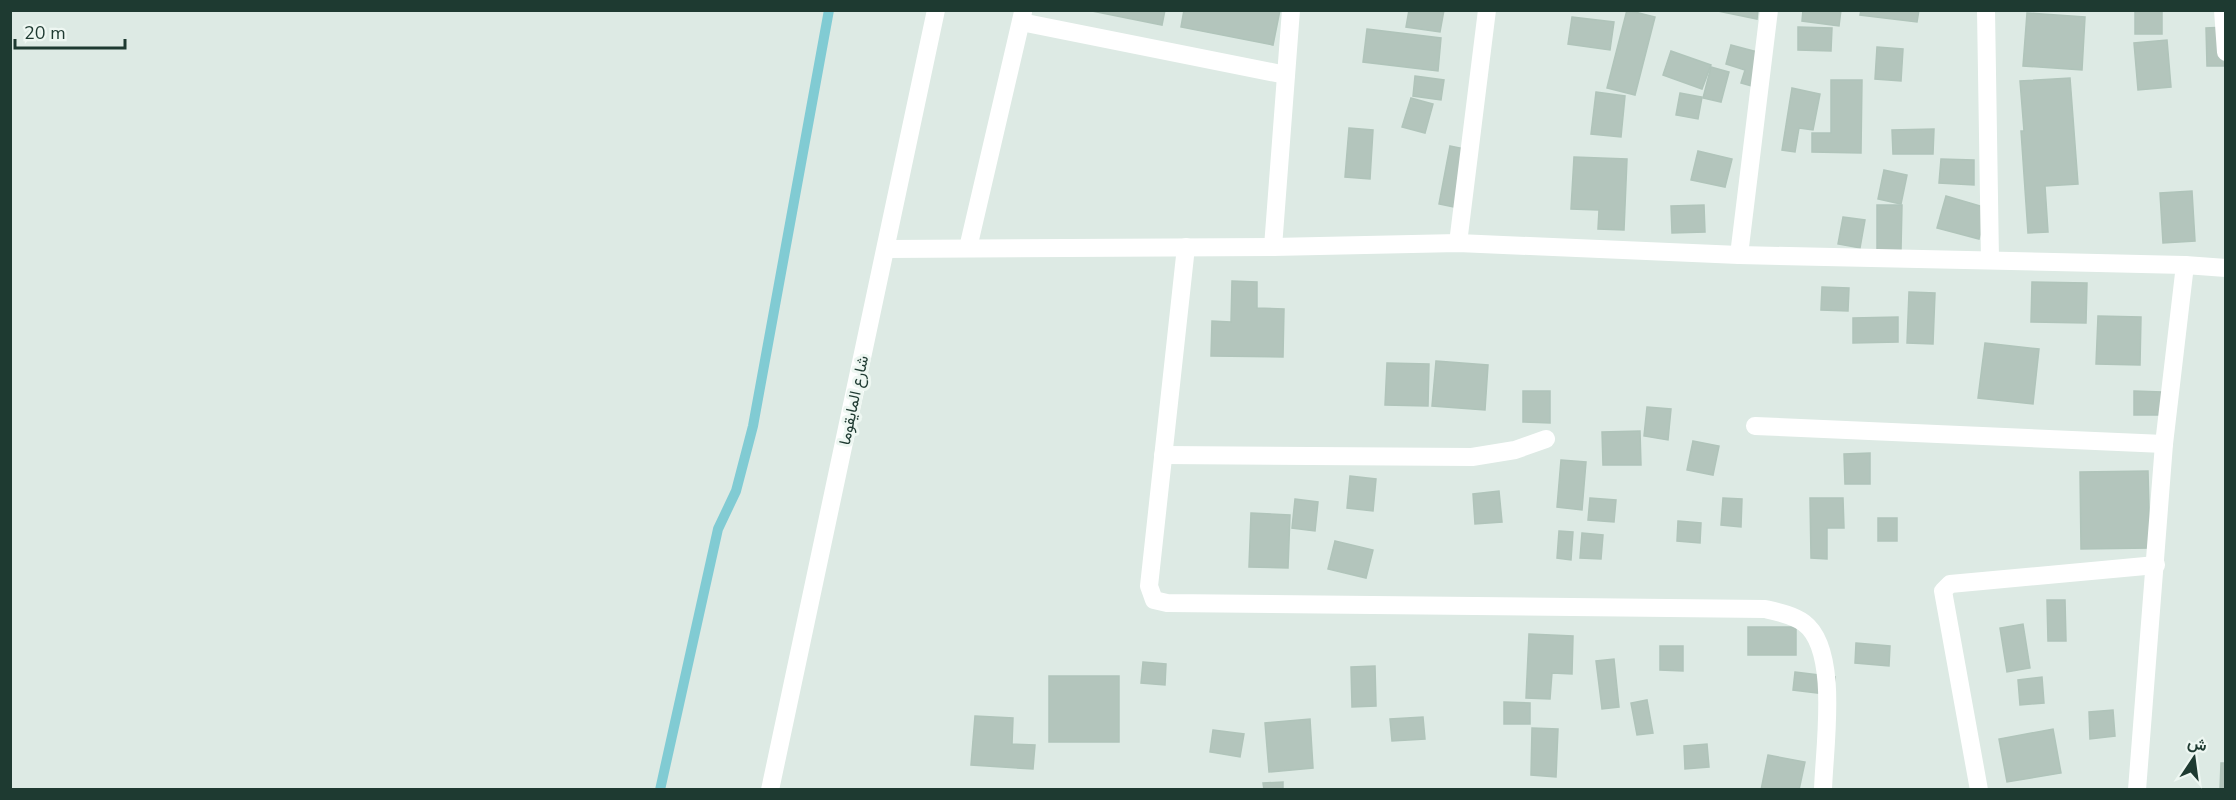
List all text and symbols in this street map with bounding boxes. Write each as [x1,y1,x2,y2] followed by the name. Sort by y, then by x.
[15,12,124,50] scale bar
[24,21,66,45] text: 20 m
[834,354,874,447] street label: شارع المايقوما
[2164,728,2224,788] north arrow
[2185,731,2209,757] text: ش

